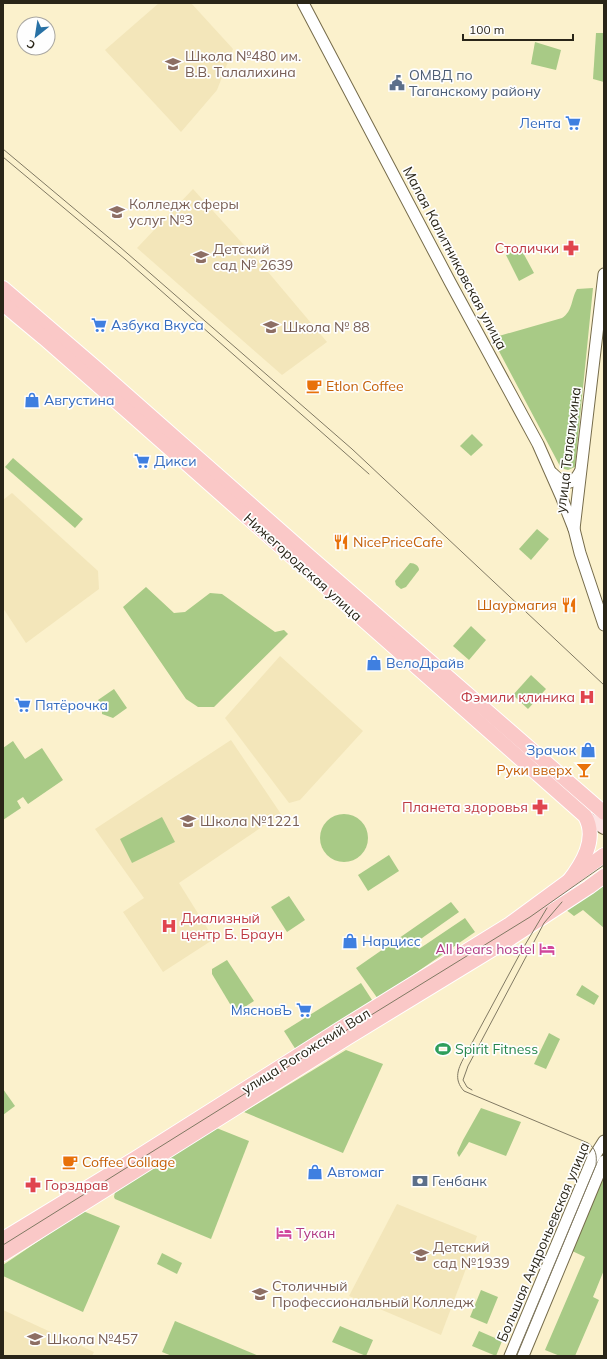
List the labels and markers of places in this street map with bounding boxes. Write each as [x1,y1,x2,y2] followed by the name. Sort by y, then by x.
[185,47,301,81] place label: Школа №480 им. В.В. Талалихина
[164,55,182,73] school or university icon: Школа №480 им. В.В. Талалихина
[409,66,541,100] place label: ОМВД по Таганскому району
[388,74,406,92] public building icon: ОМВД по Таганскому району
[519,114,561,132] place label: Лента
[564,114,582,132] supermarket icon: Лента
[129,195,239,229] place label: Колледж сферы услуг №3
[108,203,126,221] school or university icon: Колледж сферы услуг №3
[495,239,559,257] place label: Столички
[562,239,580,257] pharmacy icon: Столички
[213,240,293,274] place label: Детский сад № 2639
[192,248,210,266] school or university icon: Детский сад № 2639
[90,316,108,334] supermarket icon: Азбука Вкуса
[111,316,204,334] place label: Азбука Вкуса
[262,318,280,336] school or university icon: Школа № 88
[283,318,370,336] place label: Школа № 88
[305,377,323,395] cafe icon: Etlon Coffee
[326,377,404,395] place label: Etlon Coffee
[23,391,41,409] shop icon: Августина
[44,391,115,409] place label: Августина
[133,452,151,470] supermarket icon: Дикси
[154,452,197,470] place label: Дикси
[332,533,350,551] restaurant icon: NicePriceCafe
[353,533,443,551] place label: NicePriceCafe
[477,596,557,614] place label: Шаурмагия
[560,596,578,614] restaurant icon: Шаурмагия
[365,654,383,672] shop icon: ВелоДрайв
[386,654,464,672] place label: ВелоДрайв
[461,688,575,706] place label: Фэмили клиника
[578,688,596,706] hospital icon: Фэмили клиника
[14,696,32,714] supermarket icon: Пятёрочка
[35,696,108,714] place label: Пятёрочка
[526,741,576,759] place label: Зрачок
[579,741,597,759] shop icon: Зрачок
[496,761,572,779] place label: Руки вверх
[575,761,593,779] bar icon: Руки вверх
[402,798,528,816] place label: Планета здоровья
[531,798,549,816] pharmacy icon: Планета здоровья
[179,812,197,830] school or university icon: Школа №1221
[200,812,300,830] place label: Школа №1221
[181,909,283,943] place label: Диализный центр Б. Браун
[160,917,178,935] hospital icon: Диализный центр Б. Браун
[341,932,359,950] shop icon: Нарцисс
[362,932,421,950] place label: Нарцисс
[436,940,535,958] place label: All bears hostel
[538,940,556,958] hotel icon: All bears hostel
[231,1001,292,1019] place label: МясновЪ
[295,1001,313,1019] supermarket icon: МясновЪ
[434,1040,452,1058] sports icon: Spirit Fitness
[455,1040,538,1058] place label: Spirit Fitness
[61,1153,79,1171] cafe icon: Coffee Collage
[82,1153,175,1171] place label: Coffee Collage
[306,1163,324,1181] shop icon: Автомаг
[327,1163,385,1181] place label: Автомаг
[411,1172,429,1190] bank icon: Генбанк
[432,1172,487,1190] place label: Генбанк
[24,1176,42,1194] pharmacy icon: Горздрав
[45,1176,109,1194] place label: Горздрав
[275,1224,293,1242] hotel icon: Тукан
[296,1224,335,1242] place label: Тукан
[433,1238,510,1272] place label: Детский сад №1939
[412,1246,430,1264] school or university icon: Детский сад №1939
[272,1277,475,1311] place label: Столичный Профессиональный Колледж
[251,1285,269,1303] school or university icon: Столичный Профессиональный Колледж
[26,1330,44,1348] school or university icon: Школа №457
[47,1330,139,1348] place label: Школа №457

